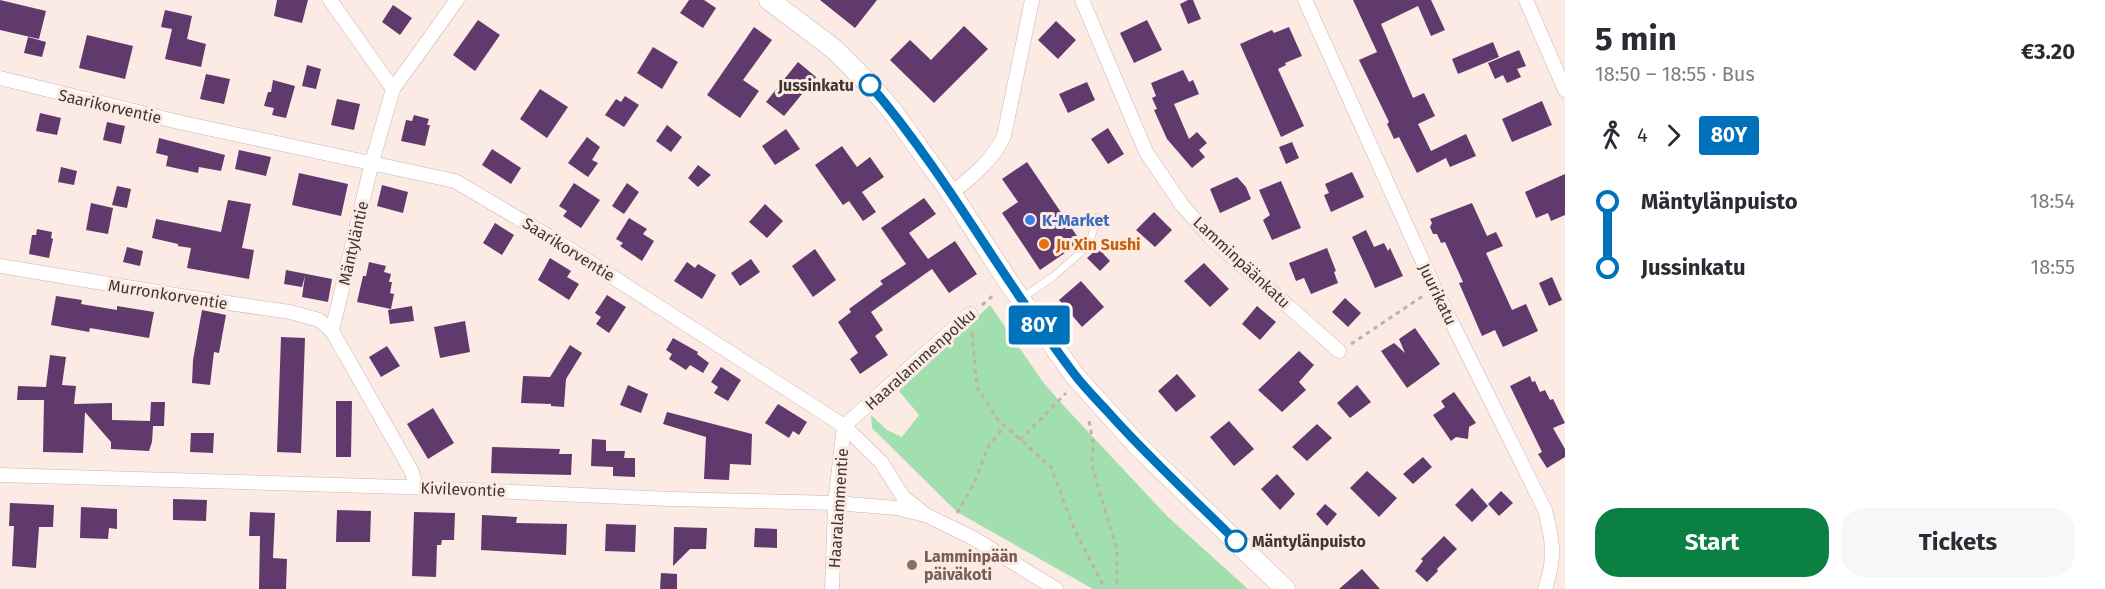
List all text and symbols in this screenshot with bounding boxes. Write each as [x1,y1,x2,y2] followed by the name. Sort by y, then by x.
[1595,19,1677,59] text: 5 min
[2021,38,2075,65] text: €3.20
[1595,62,1755,86] text: 18:50 – 18:55 · Bus
[859,74,881,96] marker: Jussinkatu
[777,76,854,95] place label: Jussinkatu
[56,85,163,128] street label: Saarikorventie
[1595,119,1628,152] icon: walk
[1657,119,1690,152] icon: forward
[1711,122,1747,148] text: 80Y
[1637,123,1648,147] text: 4
[1641,188,1798,215] text: Mäntylänpuisto
[2030,189,2075,213] text: 18:54
[335,199,372,287] street label: Mäntyläntie
[1042,211,1110,230] place label: K-Market
[519,213,618,285] street label: Saarikorventie
[1023,213,1037,227] marker: K-Market
[1189,213,1294,312] street label: Lamminpäänkatu
[1055,235,1141,254] place label: Ju Xin Sushi
[1037,237,1051,251] marker: Ju Xin Sushi
[1641,254,1746,281] text: Jussinkatu
[2031,255,2075,279] text: 18:55
[1415,260,1461,328] street label: Juurikatu
[107,276,229,313] street label: Murronkorventie
[861,305,980,414] street label: Haaralammenpolku
[1004,306,1074,344] line badge: 80Y
[1021,312,1057,338] text: 80Y
[825,447,852,569] street label: Haaralammentie
[420,479,506,500] street label: Kivilevontie
[1595,508,1829,577] button: Start
[1841,508,2075,577] button: Tickets
[1225,530,1247,552] marker: Mäntylänpuisto
[1252,532,1366,551] place label: Mäntylänpuisto
[924,547,1018,584] place label: Lamminpään päiväkoti
[905,558,919,572] marker: Lamminpään päiväkoti

